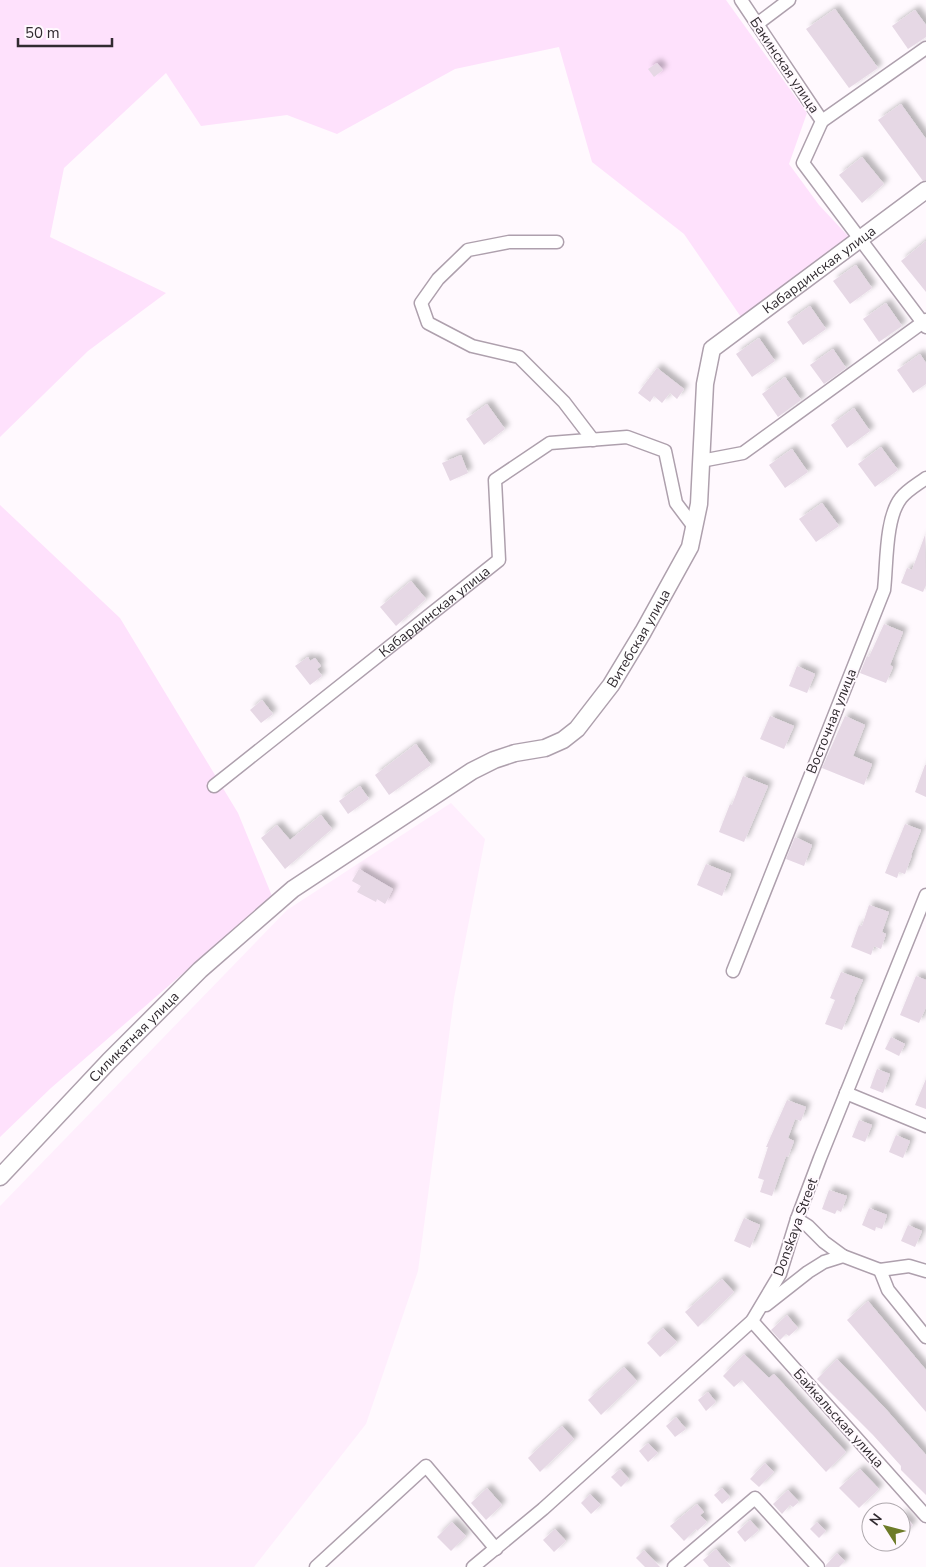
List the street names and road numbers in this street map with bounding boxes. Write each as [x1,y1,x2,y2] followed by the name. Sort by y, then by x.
[745,13,824,117] street label: Бакинская улица
[759,221,880,318] street label: Кабардинская улица
[375,562,494,662] street label: Кабардинская улица
[603,586,675,691] street label: Витебская улица
[802,666,861,777] street label: Восточная улица
[85,987,183,1087] street label: Силикатная улица
[769,1175,822,1279] street label: Donskaya Street
[789,1365,888,1472] street label: Байкальская улица

